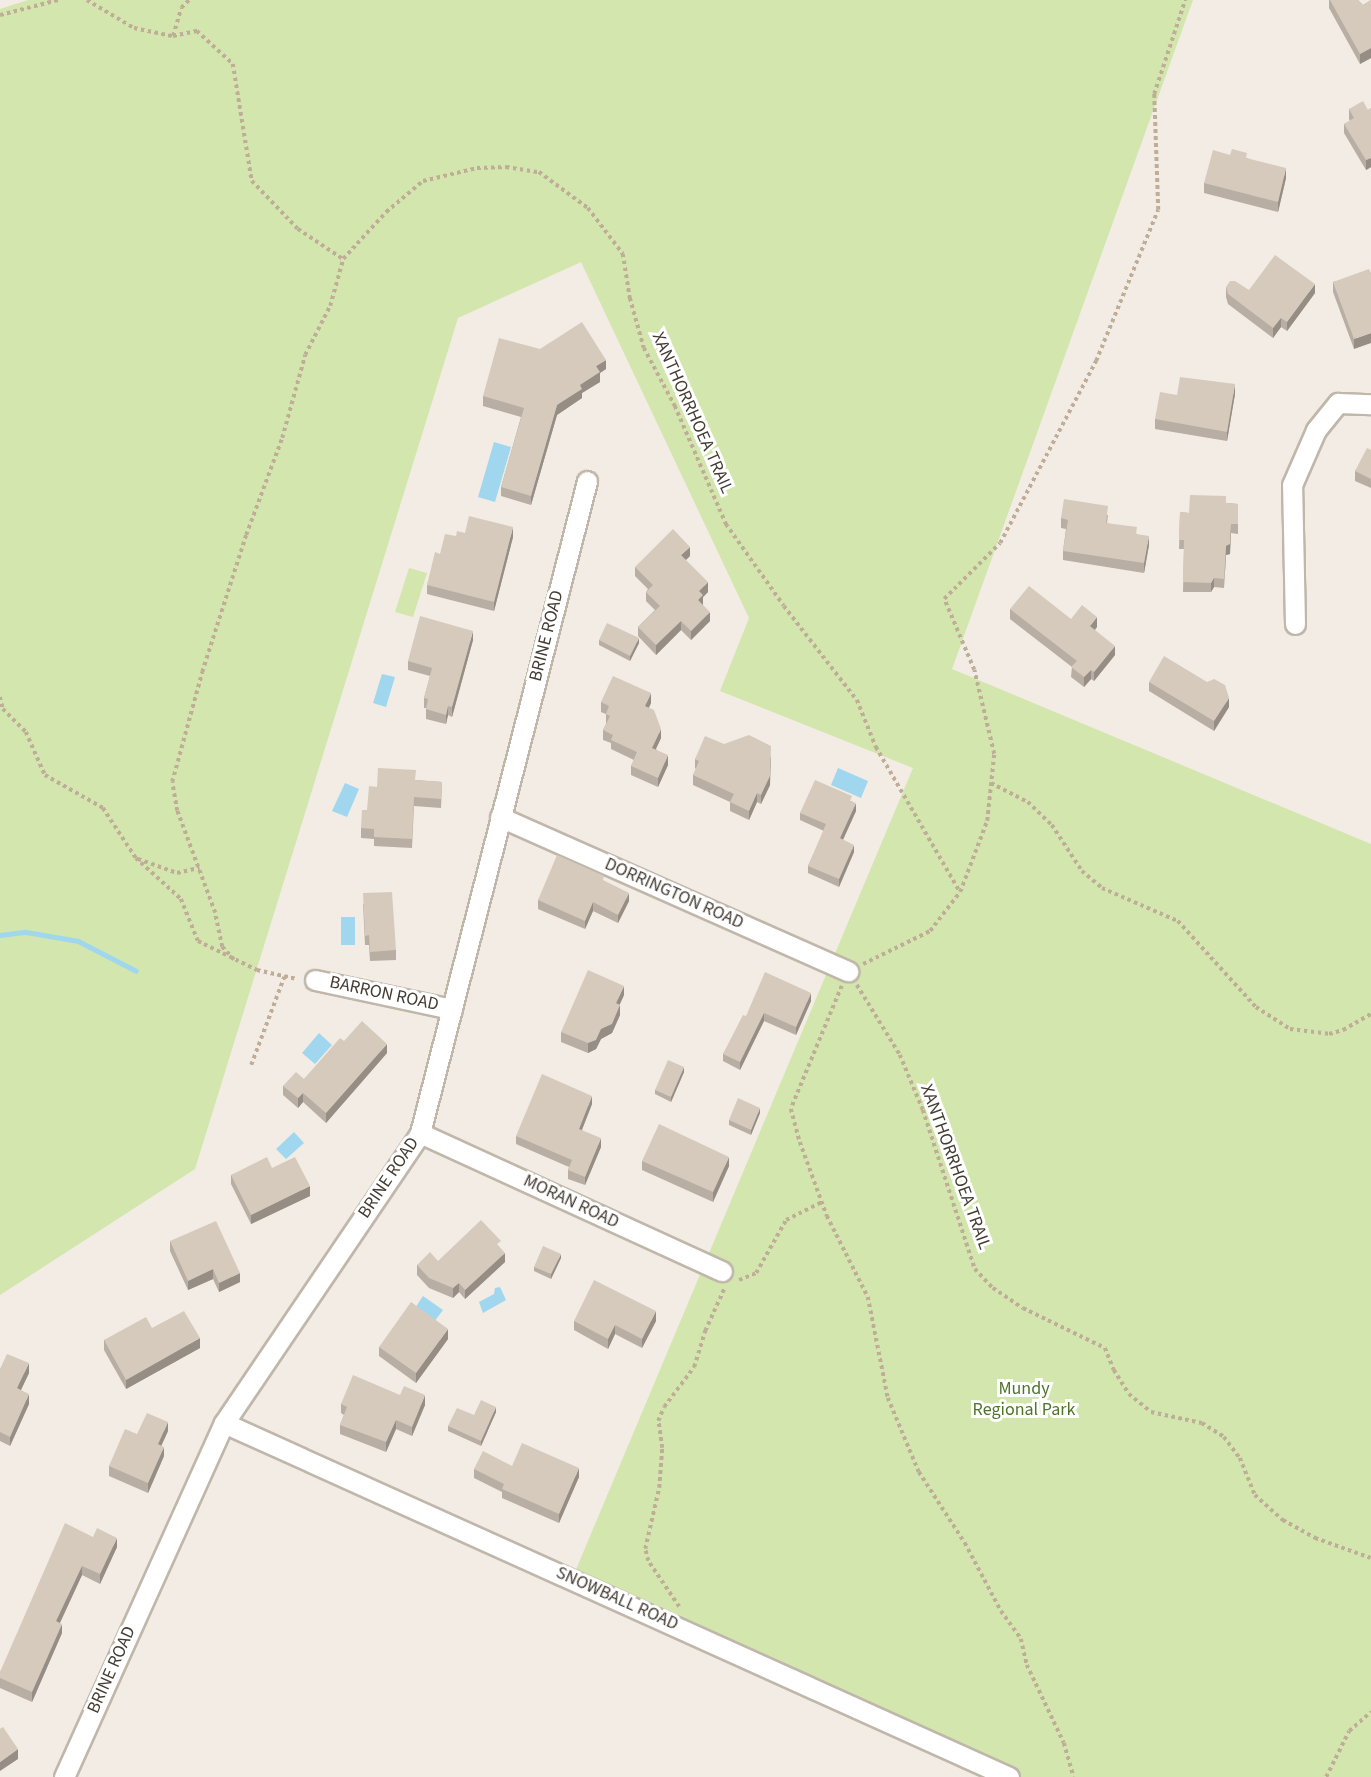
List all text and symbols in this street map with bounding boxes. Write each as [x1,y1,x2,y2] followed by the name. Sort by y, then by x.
[647,329,737,497] street label: XANTHORRHOEA TRAIL
[525,588,569,684] street label: BRINE ROAD
[601,854,747,934] street label: DORRINGTON ROAD
[328,972,440,1016] street label: BARRON ROAD
[915,1081,995,1253] street label: XANTHORRHOEA TRAIL
[354,1133,424,1223] street label: BRINE ROAD
[520,1170,622,1234] street label: MORAN ROAD
[973,1379,1075,1422] park label: Mundy Regional Park
[553,1562,681,1636] street label: SNOWBALL ROAD
[83,1623,141,1717] street label: BRINE ROAD

